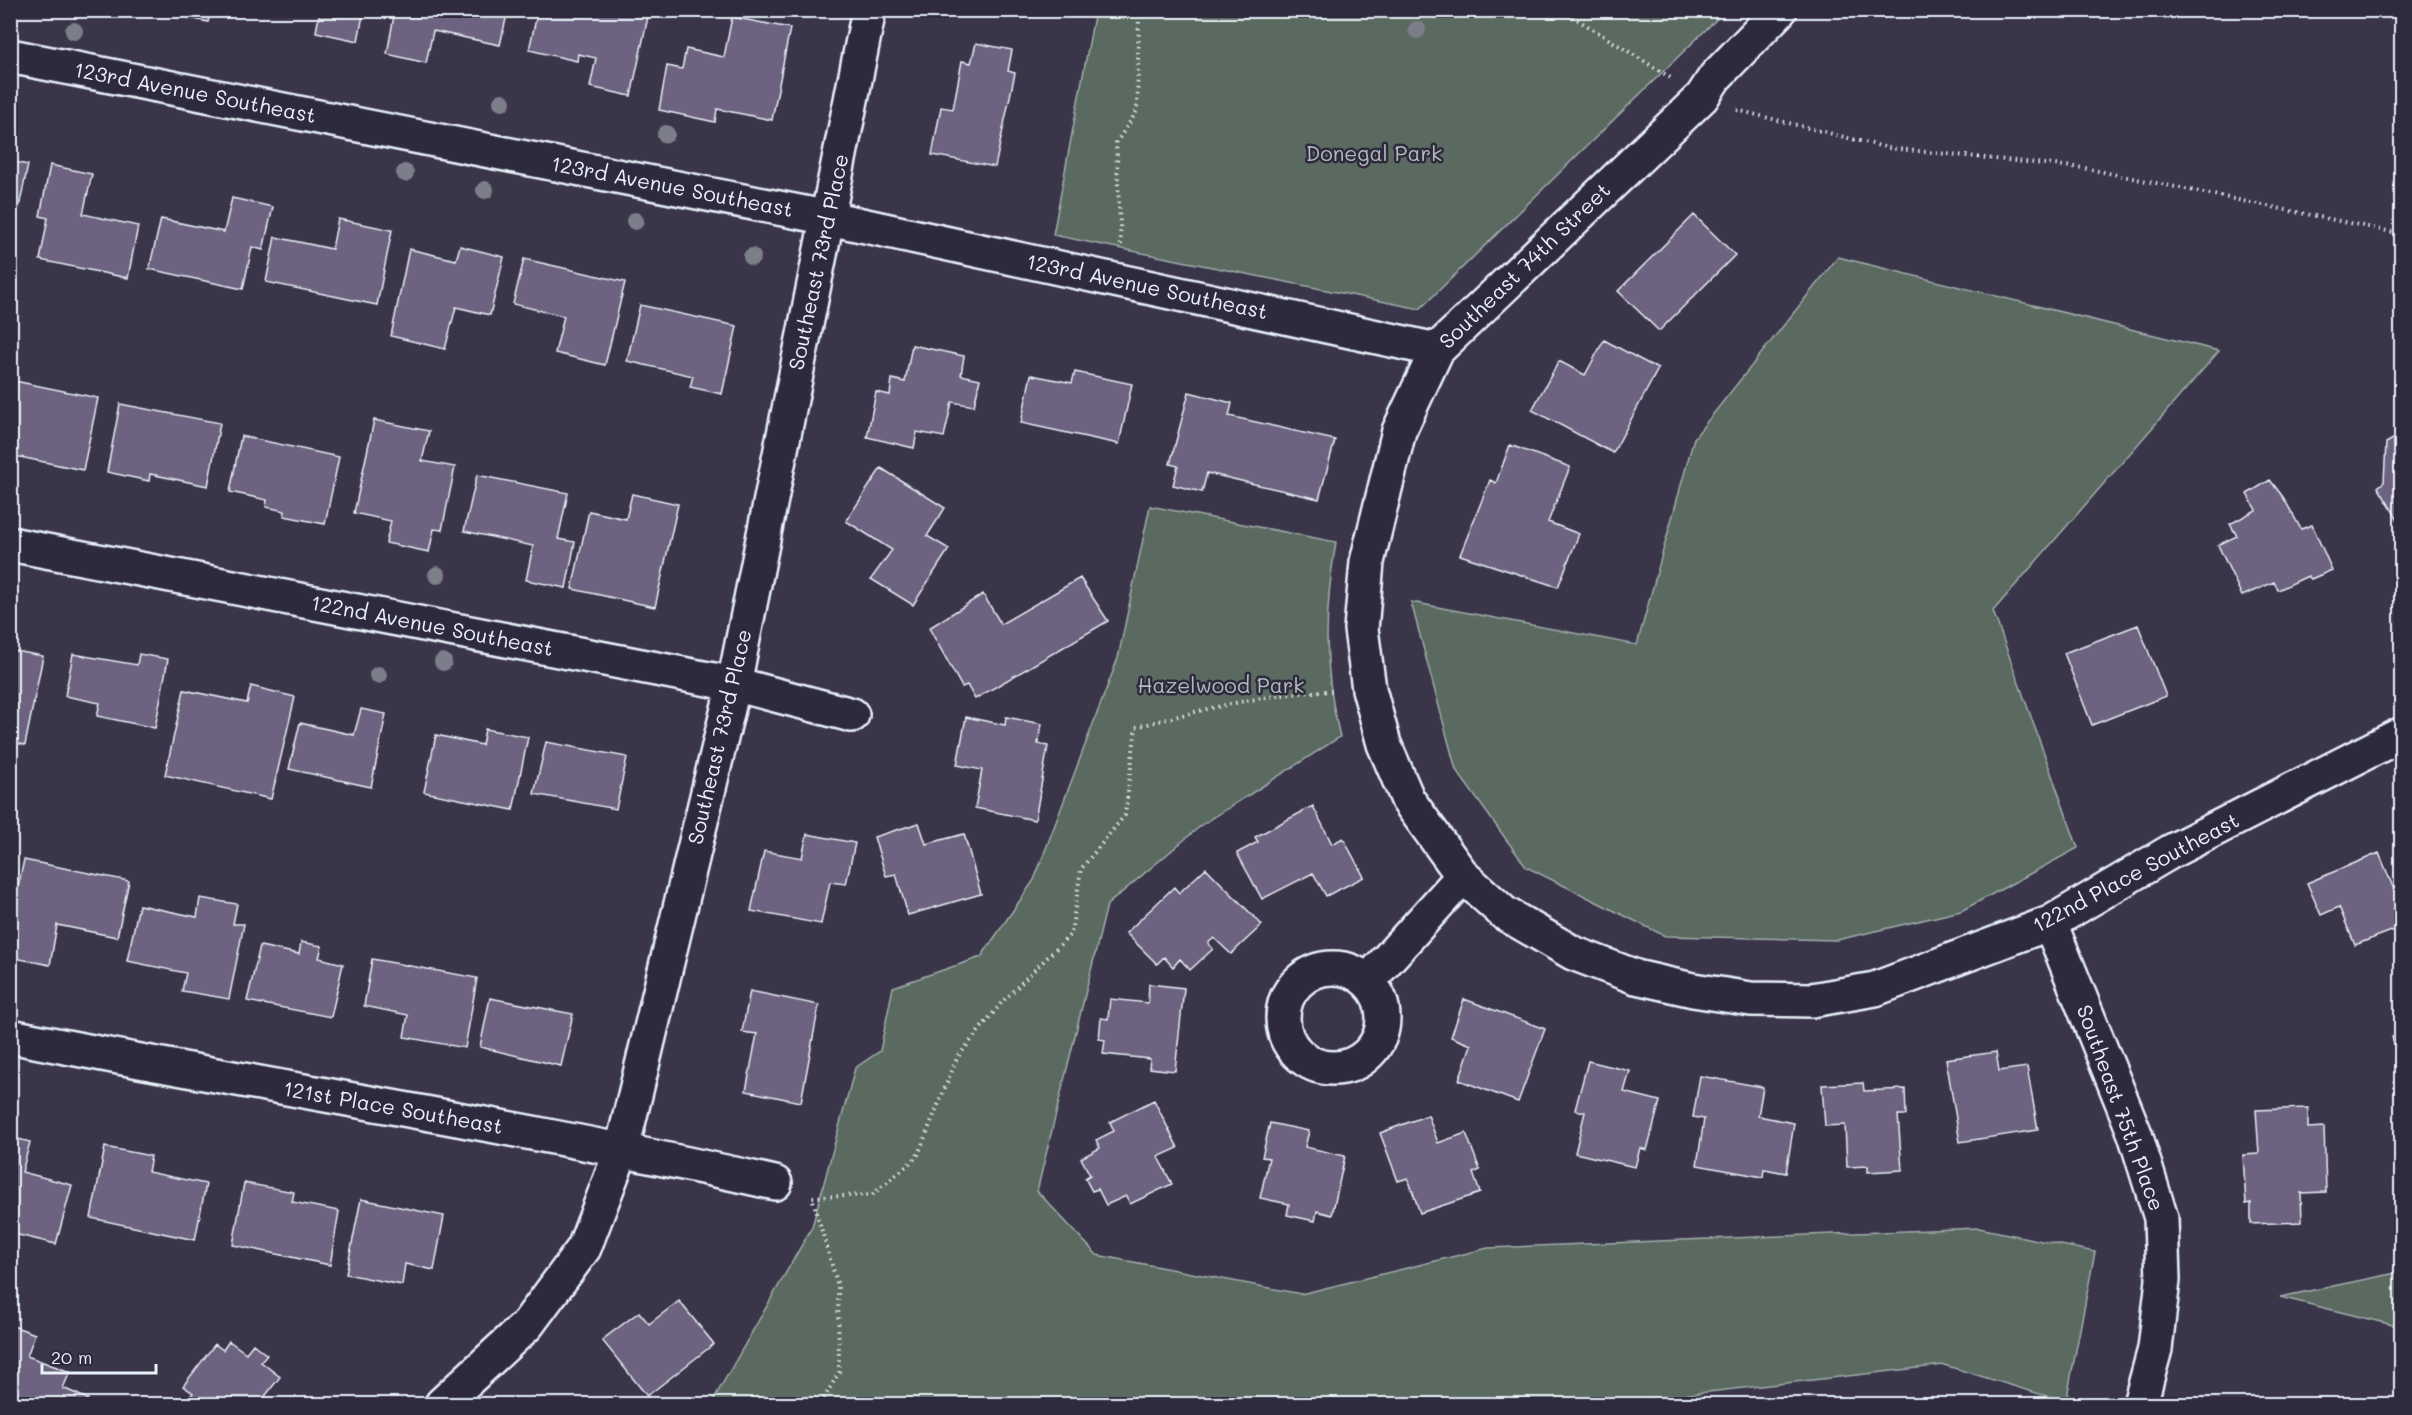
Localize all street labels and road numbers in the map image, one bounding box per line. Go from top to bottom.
street label: 123rd Avenue Southeast [72,55,318,128]
street label: 123rd Avenue Southeast [549,149,795,222]
street label: Southeast 73rd Place [781,151,854,372]
street label: Southeast 74th Street [1433,176,1615,354]
street label: 123rd Avenue Southeast [1024,247,1270,324]
street label: 122nd Avenue Southeast [309,588,556,661]
street label: Southeast 73rd Place [681,626,756,847]
street label: 122nd Place Southeast [2027,806,2243,938]
street label: Southeast 75th Place [2072,1001,2171,1214]
street label: 121st Place Southeast [281,1074,505,1139]

